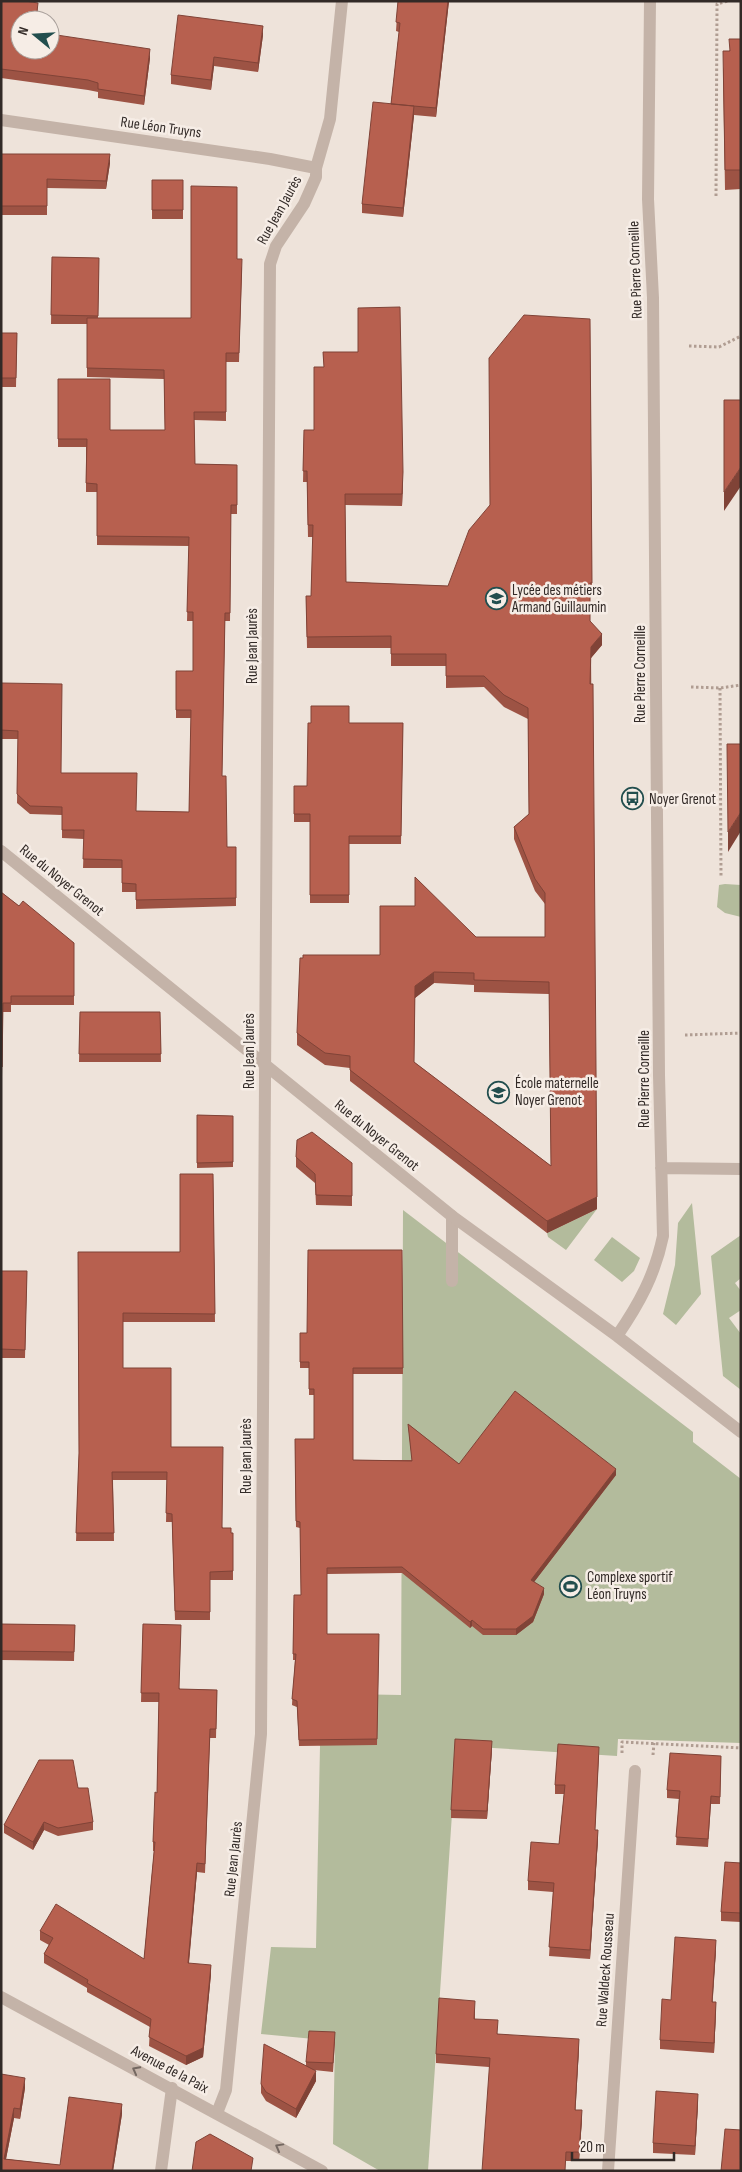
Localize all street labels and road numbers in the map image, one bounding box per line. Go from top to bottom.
street label: Rue Léon Truyns [119,112,202,143]
street label: Rue Jean Jaurès [253,172,306,248]
street label: Rue Pierre Corneille [624,221,647,319]
street label: Rue Jean Jaurès [243,608,262,684]
street label: Rue Pierre Corneille [631,625,650,723]
street label: Rue du Noyer Grenot [15,840,108,921]
street label: Rue Jean Jaurès [240,1013,259,1089]
street label: Rue Pierre Corneille [635,1030,654,1128]
street label: Rue du Noyer Grenot [330,1095,423,1176]
street label: Rue Jean Jaurès [237,1418,256,1494]
street label: Rue Jean Jaurès [220,1820,247,1898]
street label: Rue Waldeck Rousseau [592,1913,619,2027]
street label: Avenue de la Paix [127,2041,212,2098]

